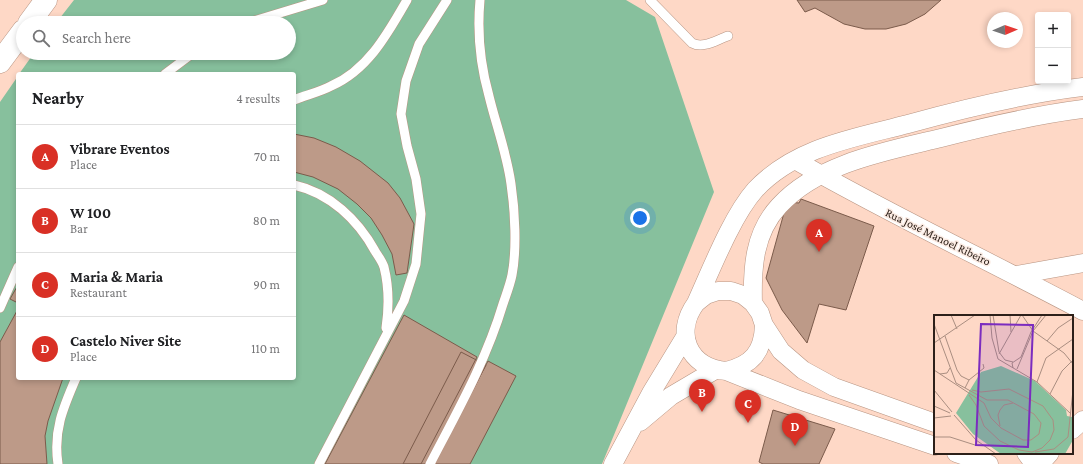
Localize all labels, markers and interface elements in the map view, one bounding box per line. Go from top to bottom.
north arrow [987,12,1023,48]
map controls [1035,12,1071,84]
button: + [1035,12,1071,48]
search box [16,16,296,60]
icon: search [30,27,52,49]
text: Search here [62,30,131,46]
button: − [1035,48,1071,84]
text: Nearby [32,89,84,108]
text: 4 results [236,91,280,106]
text: Vibrare Eventos [70,141,170,157]
text: A [41,149,49,164]
text: 70 m [254,149,280,164]
text: Place [70,157,97,172]
text: W 100 [70,205,111,221]
street label: Rua José Manoel Ribeiro [883,205,993,269]
your location [630,208,650,228]
text: B [41,213,49,228]
text: 80 m [253,213,280,228]
pin: A [806,219,832,252]
text: Bar [70,221,88,236]
text: Maria & Maria [70,269,163,285]
text: C [41,277,49,292]
text: 90 m [253,277,280,292]
text: Restaurant [70,285,127,300]
inset map [934,315,1073,454]
text: Castelo Niver Site [70,333,181,349]
text: D [41,341,49,356]
text: 110 m [251,341,280,356]
text: Place [70,349,97,364]
pin: B [689,379,715,412]
pin: C [735,390,761,423]
pin: D [782,413,808,446]

